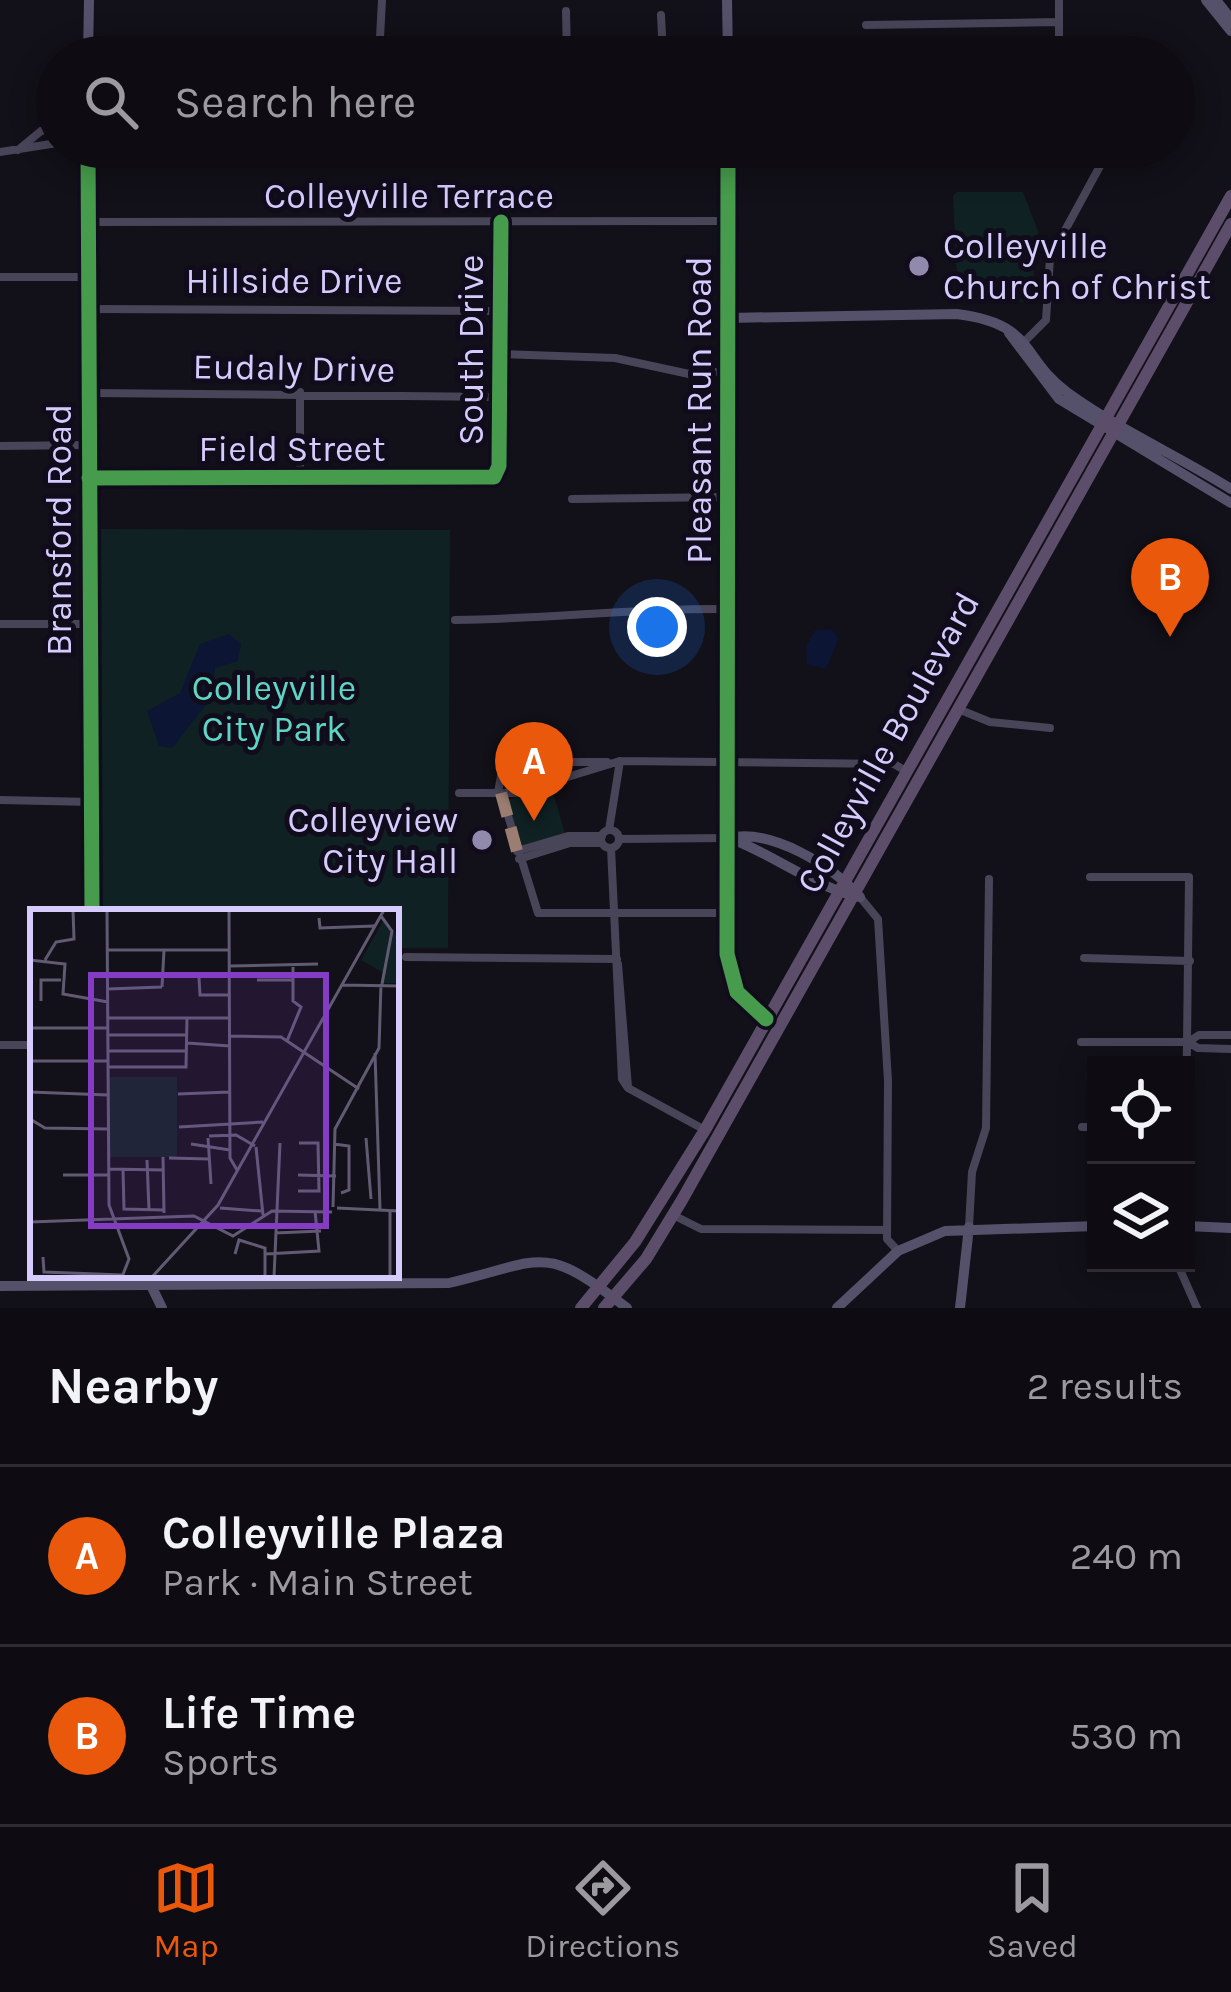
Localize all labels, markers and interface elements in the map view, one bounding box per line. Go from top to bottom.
search box [36,36,1195,168]
icon: search [78,69,144,135]
text: Search here [174,76,416,128]
street label: Colleyville Terrace [264,175,554,217]
place label: Colleyville Church of Christ [943,225,1211,308]
marker: Colleyville Church of Christ [906,253,932,279]
street label: South Drive [450,254,492,446]
street label: Pleasant Run Road [678,256,720,564]
street label: Hillside Drive [185,260,403,302]
street label: Eudaly Drive [192,345,396,391]
street label: Bransford Road [38,404,80,656]
street label: Field Street [199,428,385,470]
pin: B [1131,538,1209,637]
street label: Colleyville Boulevard [788,585,988,900]
your location [627,597,687,657]
park label: Colleyville City Park [192,667,356,750]
pin: A [495,722,573,821]
place label: Colleyview City Hall [287,799,458,882]
marker: Colleyview City Hall [469,827,495,853]
inset map [30,909,399,1278]
map controls [1087,1056,1195,1272]
button: locate [1087,1056,1195,1164]
button: layers [1087,1164,1195,1272]
text: Nearby [48,1356,218,1416]
text: 2 results [1027,1363,1183,1409]
text: Colleyville Plaza [162,1507,505,1559]
text: A [75,1533,99,1579]
text: 240 m [1070,1533,1183,1579]
text: Park · Main Street [162,1559,473,1605]
text: Life Time [162,1687,356,1739]
text: B [74,1713,100,1759]
text: 530 m [1069,1713,1183,1759]
text: Sports [162,1739,279,1785]
tab: Map [153,1855,219,1965]
tab: Directions [525,1855,680,1965]
tab: Saved [987,1855,1078,1965]

